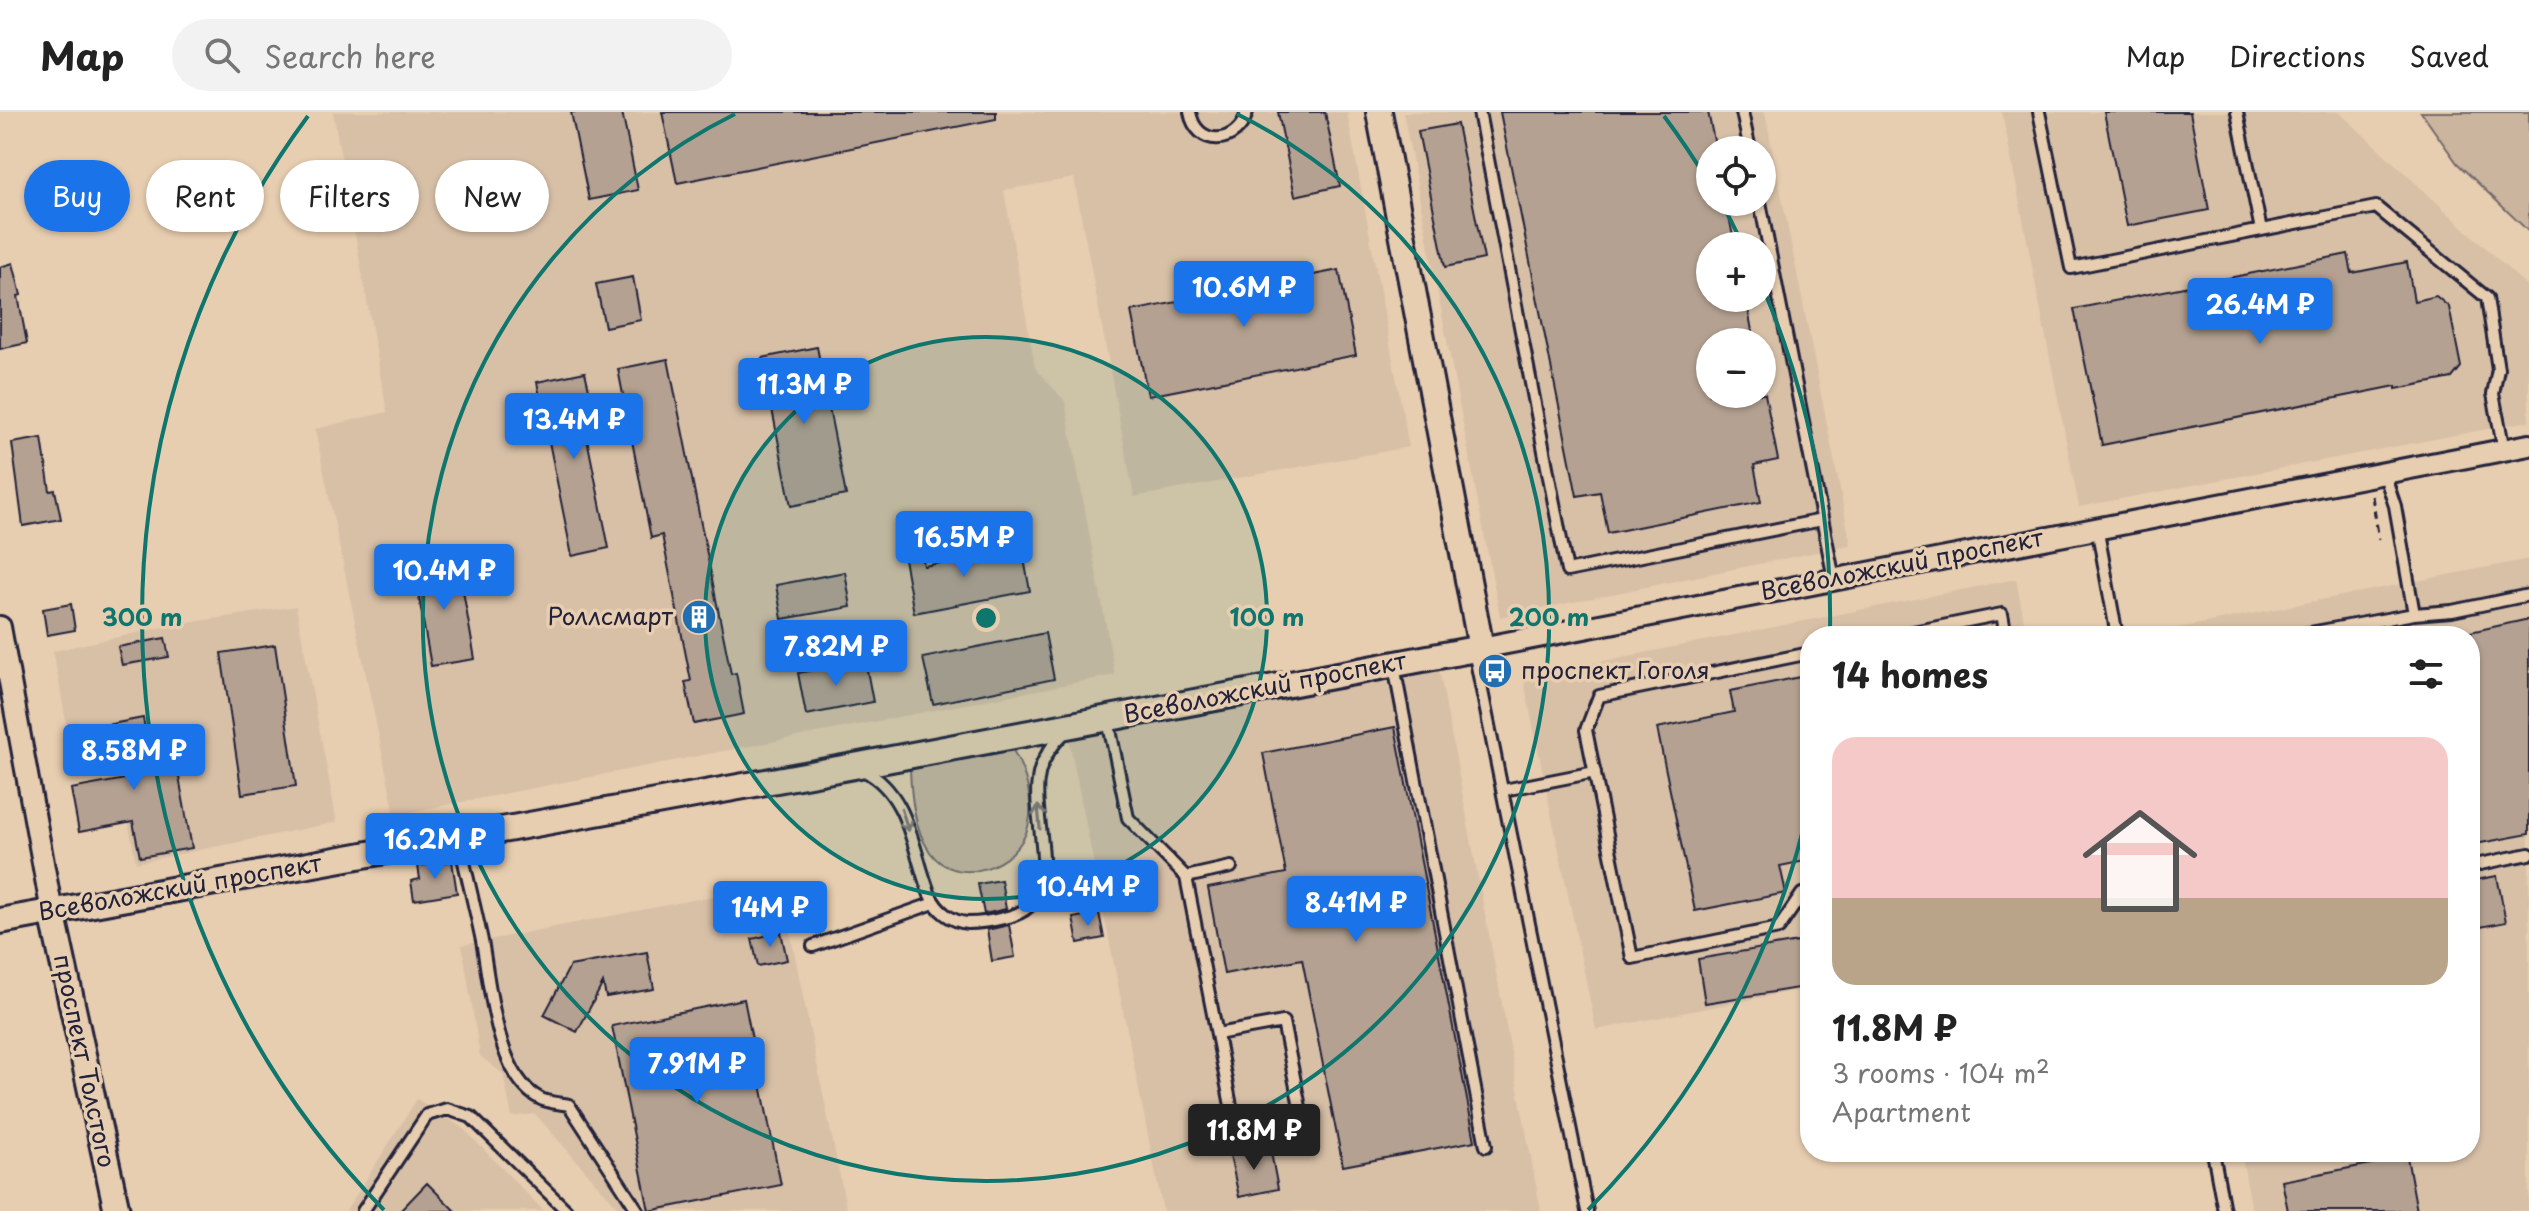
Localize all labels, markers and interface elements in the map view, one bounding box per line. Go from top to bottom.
search box [172,19,732,91]
text: Map [40,27,124,84]
icon: search [200,33,244,77]
text: Search here [264,33,436,78]
text: Map [2126,34,2185,77]
text: Directions [2229,34,2366,77]
text: Saved [2410,34,2489,77]
map controls [1696,136,1776,408]
button: locate [1696,136,1776,216]
chip: Buy [24,160,130,232]
chip: Rent [146,160,264,232]
chip: Filters [280,160,419,232]
chip: New [435,160,549,232]
button: + [1696,232,1776,312]
pin: 10.6M ₽ [1170,261,1318,329]
text: 10.6M ₽ [1192,267,1296,306]
pin: 26.4M ₽ [2186,278,2334,346]
text: 26.4M ₽ [2205,284,2315,323]
button: − [1696,328,1776,408]
pin: 11.3M ₽ [730,358,878,426]
text: 11.3M ₽ [756,364,852,403]
pin: 13.4M ₽ [500,393,648,461]
text: 13.4M ₽ [523,399,625,438]
pin: 16.5M ₽ [890,511,1038,579]
text: 16.5M ₽ [914,517,1014,556]
street label: Всеволожский проспект [1757,518,2046,608]
pin: 10.4M ₽ [370,544,518,612]
text: 10.4M ₽ [392,550,496,589]
place label: Роллсмарт [548,597,674,633]
text: 300 m [101,598,183,634]
building icon: Роллсмарт [680,598,718,636]
text: 100 m [1230,598,1304,634]
text: 200 m [1509,598,1589,634]
centre of rings [972,604,1000,632]
pin: 7.82M ₽ [762,620,910,688]
text: 7.82M ₽ [783,626,889,665]
street label: Всеволожский проспект [1120,641,1409,731]
text: 14 homes [1832,648,1988,700]
place label: проспект Гоголя [1521,651,1710,687]
bus stop icon: проспект Гоголя [1476,652,1514,690]
icon: filters [2404,652,2448,696]
pin: 8.58M ₽ [60,724,208,792]
text: 8.58M ₽ [81,730,187,769]
icon: home [2068,789,2212,933]
one-way arrow [1032,804,1047,831]
one-way arrow [899,807,914,832]
pin: 16.2M ₽ [361,813,509,881]
text: 16.2M ₽ [384,819,486,858]
street label: Всеволожский проспект [35,843,325,929]
pin: 10.4M ₽ [1014,860,1162,928]
text: 10.4M ₽ [1036,866,1140,905]
pin: 8.41M ₽ [1282,876,1430,944]
pin: 14M ₽ [714,881,826,949]
text: 8.41M ₽ [1305,882,1407,921]
text: 14M ₽ [731,887,809,926]
street label: проспект Толстого [46,951,126,1171]
text: 11.8M ₽ [1832,1001,1957,1053]
pin: 7.91M ₽ [623,1037,771,1105]
text: 7.91M ₽ [648,1043,746,1082]
text: 3 rooms · 104 m² [1832,1053,2050,1092]
text: Apartment [1832,1092,1971,1131]
pin: 11.8M ₽ [1180,1104,1328,1172]
text: 11.8M ₽ [1206,1110,1302,1149]

